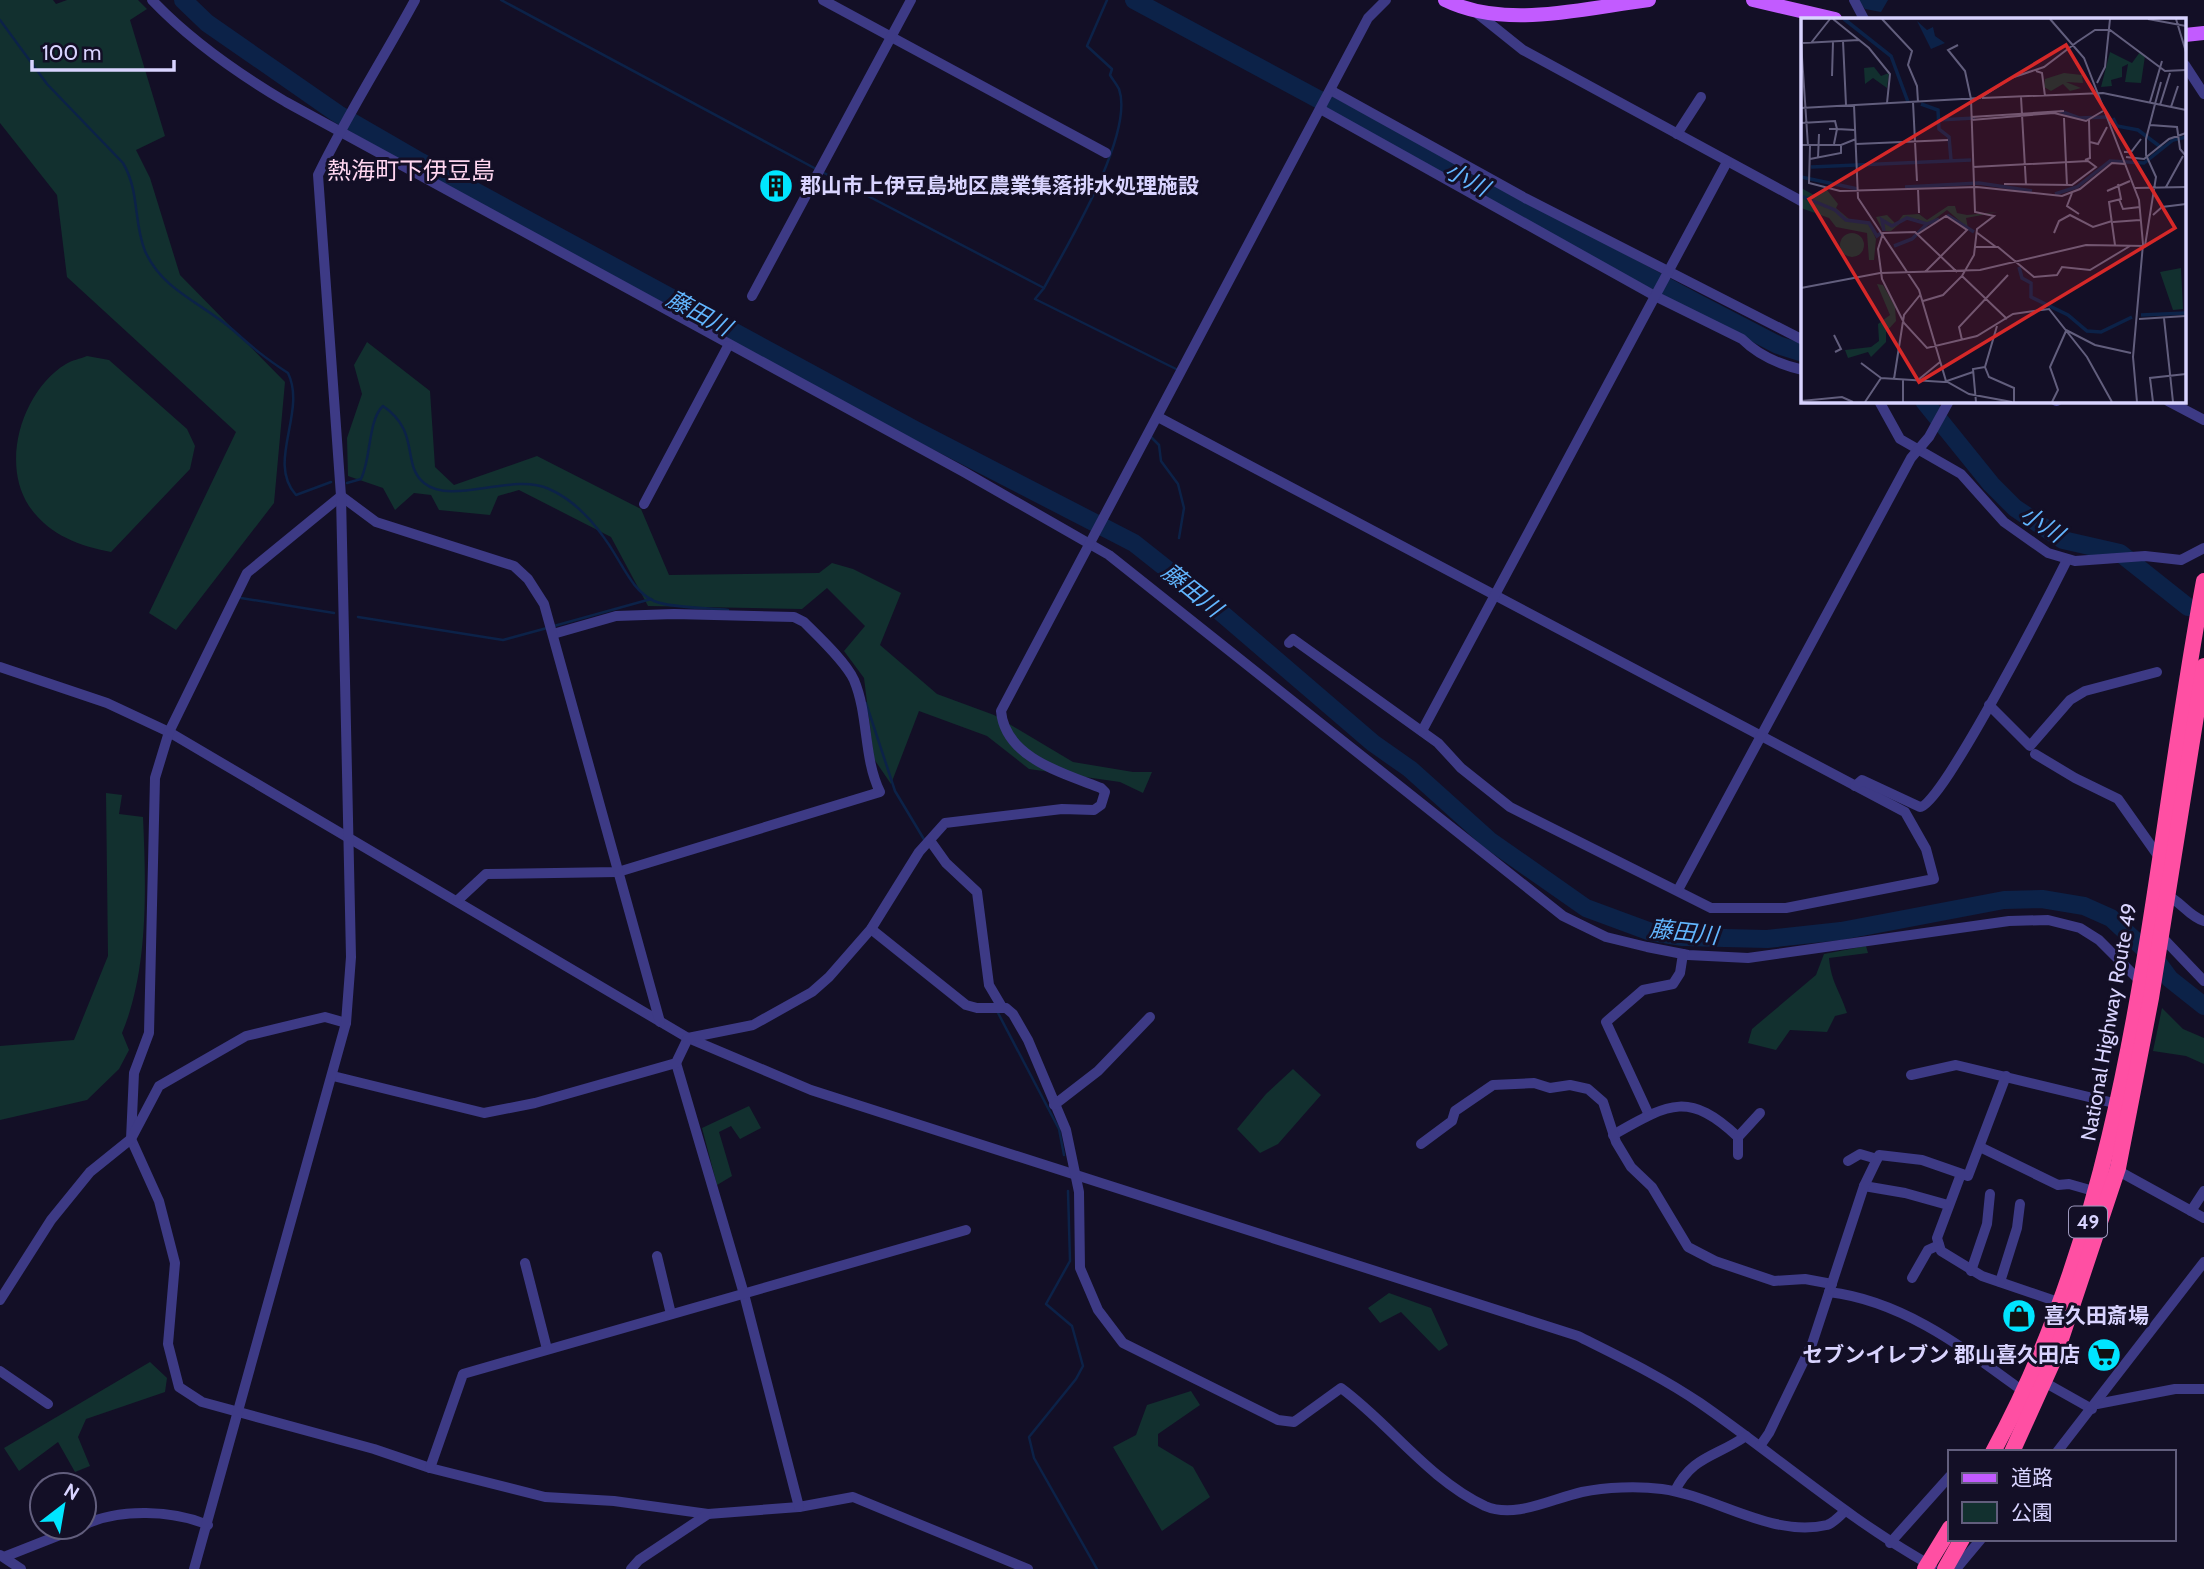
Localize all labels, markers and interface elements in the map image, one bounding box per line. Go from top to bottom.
inset map [1801,18,2186,402]
scale bar [32,28,173,72]
text: 100 m [42,40,101,65]
district label: 熱海町下伊豆島 [327,156,495,185]
water label: 小川 [1440,156,1497,204]
building icon: 郡山市上伊豆島地区農業集落排水処理施設 [757,167,795,205]
place label: 郡山市上伊豆島地区農業集落排水処理施設 [800,173,1199,198]
water label: 藤田川 [662,284,739,343]
water label: 小川 [2015,500,2071,550]
water label: 藤田川 [1156,557,1230,624]
street label: National Highway Route 49 [2075,901,2142,1143]
water label: 藤田川 [1648,914,1723,950]
road number: 49 [2069,1206,2107,1238]
shop icon: 喜久田斎場 [2000,1297,2038,1335]
place label: 喜久田斎場 [2044,1303,2149,1328]
supermarket icon: セブンイレブン 郡山喜久田店 [2085,1336,2123,1374]
place label: セブンイレブン 郡山喜久田店 [1802,1342,2080,1367]
legend [1948,1450,2176,1541]
text: 道路 [2011,1465,2053,1490]
north arrow [28,1471,98,1541]
text: N [60,1479,83,1505]
text: 公園 [2011,1500,2053,1525]

